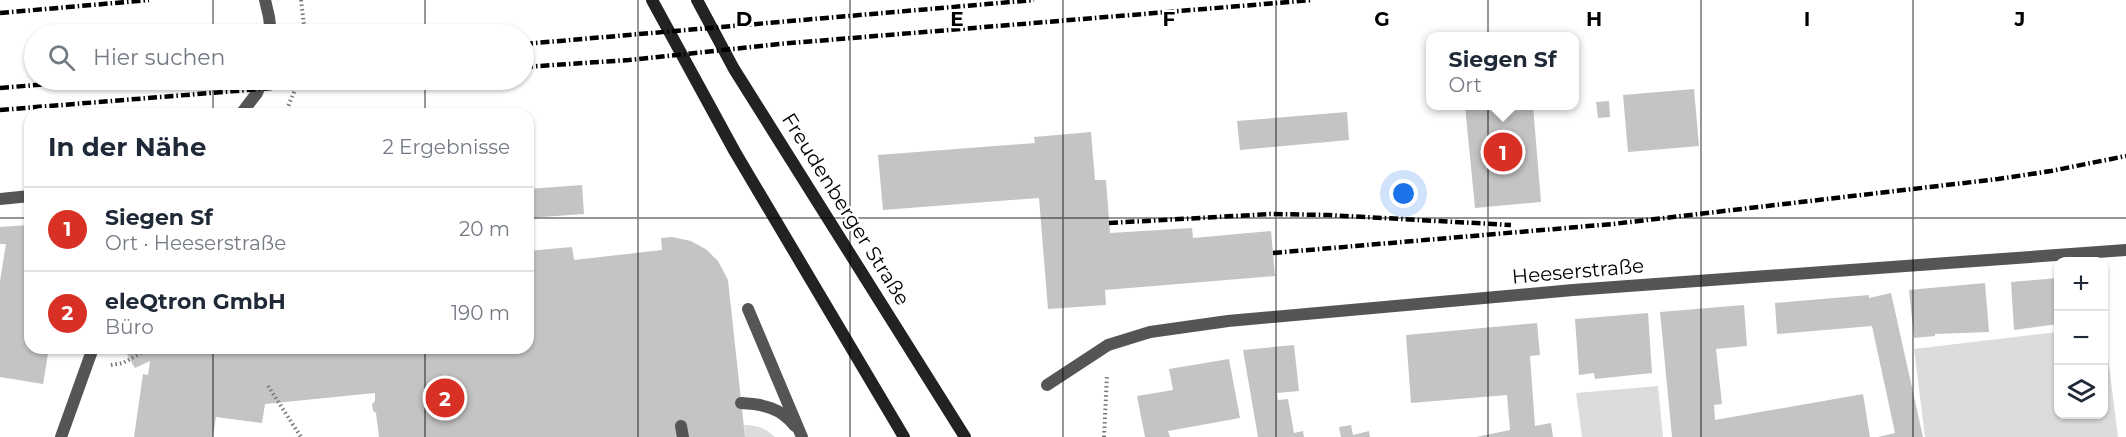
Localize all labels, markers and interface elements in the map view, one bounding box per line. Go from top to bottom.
text: D [736,7,752,31]
text: E [950,7,964,31]
text: F [1163,7,1176,31]
text: G [1374,7,1390,31]
text: H [1586,7,1602,31]
text: I [1804,7,1810,31]
text: J [2014,7,2025,31]
search box [24,24,534,90]
popup [1426,32,1579,110]
icon: search [45,41,78,74]
text: Hier suchen [93,44,225,71]
text: Siegen Sf [1449,46,1556,73]
text: Ort [1449,73,1482,97]
street label: Freudenberger Straße [777,108,915,310]
pin: 1 [1484,130,1522,174]
text: In der Nähe [48,131,206,163]
text: 2 Ergebnisse [382,135,510,159]
your location [1389,179,1418,208]
text: Siegen Sf [105,204,213,231]
text: 1 [64,217,71,241]
text: 20 m [459,217,510,241]
text: Ort · Heeserstraße [105,231,286,255]
street label: Heeserstraße [1511,253,1645,289]
map controls [2054,257,2108,419]
button: + [2054,257,2108,311]
text: eleQtron GmbH [105,288,286,315]
text: 2 [62,301,73,325]
text: 190 m [451,301,510,325]
button: − [2054,311,2108,365]
text: Büro [105,315,154,339]
button: layers [2054,365,2108,419]
pin: 2 [426,376,464,420]

